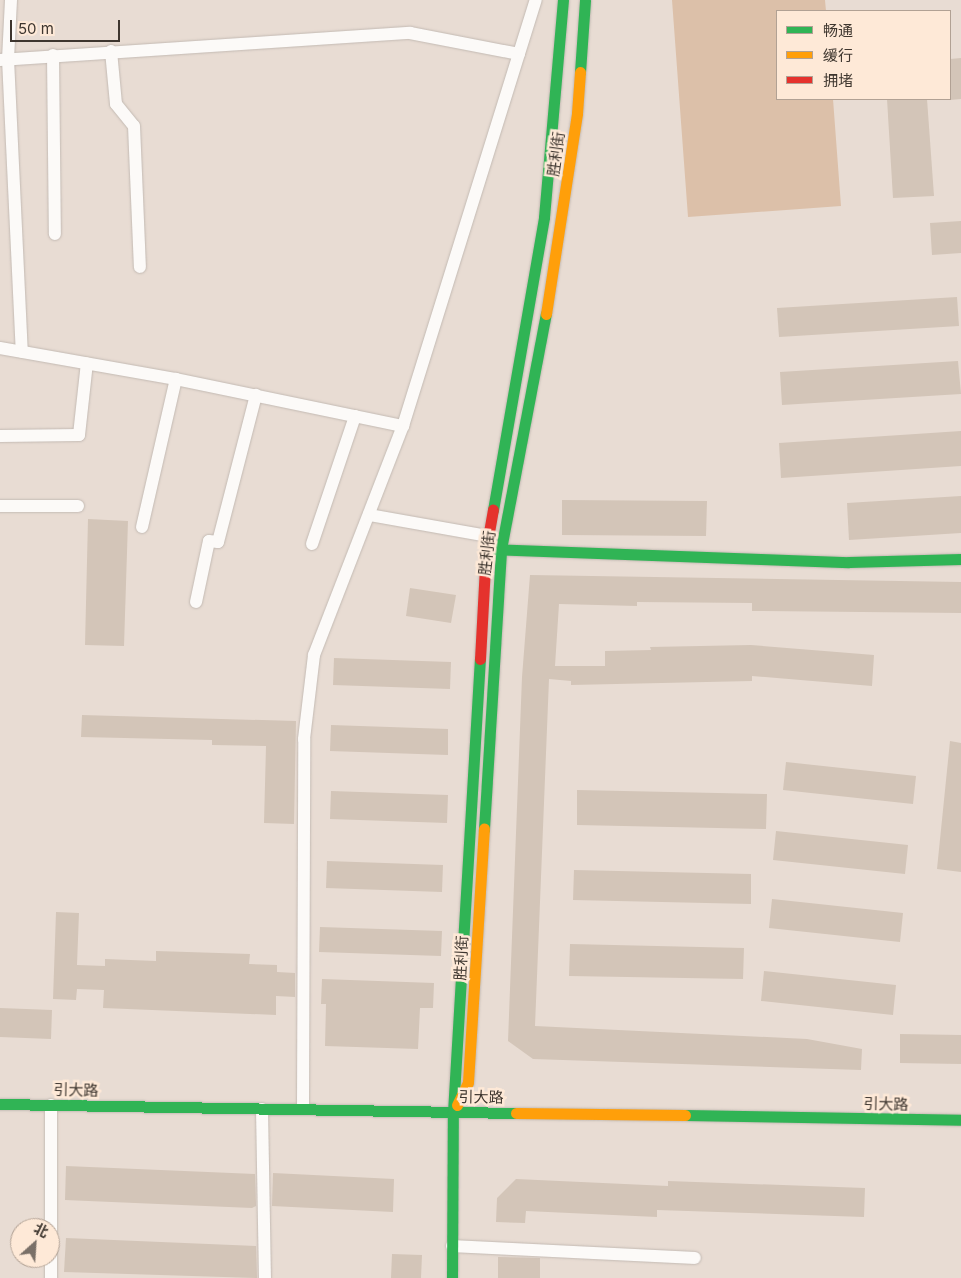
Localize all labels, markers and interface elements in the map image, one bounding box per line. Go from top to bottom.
scale bar [12,10,122,42]
legend [776,10,951,100]
text: 50 m [18,19,54,38]
text: 畅通 [823,21,853,40]
text: 缓行 [823,46,853,65]
text: 拥堵 [823,71,853,90]
street label: 胜利街 [544,130,568,178]
street label: 胜利街 [475,530,499,576]
street label: 胜利街 [451,935,471,981]
street label: 引大路 [53,1081,99,1099]
street label: 引大路 [458,1088,504,1106]
street label: 引大路 [863,1095,909,1113]
north arrow [10,1218,60,1268]
text: 北 [31,1219,51,1241]

